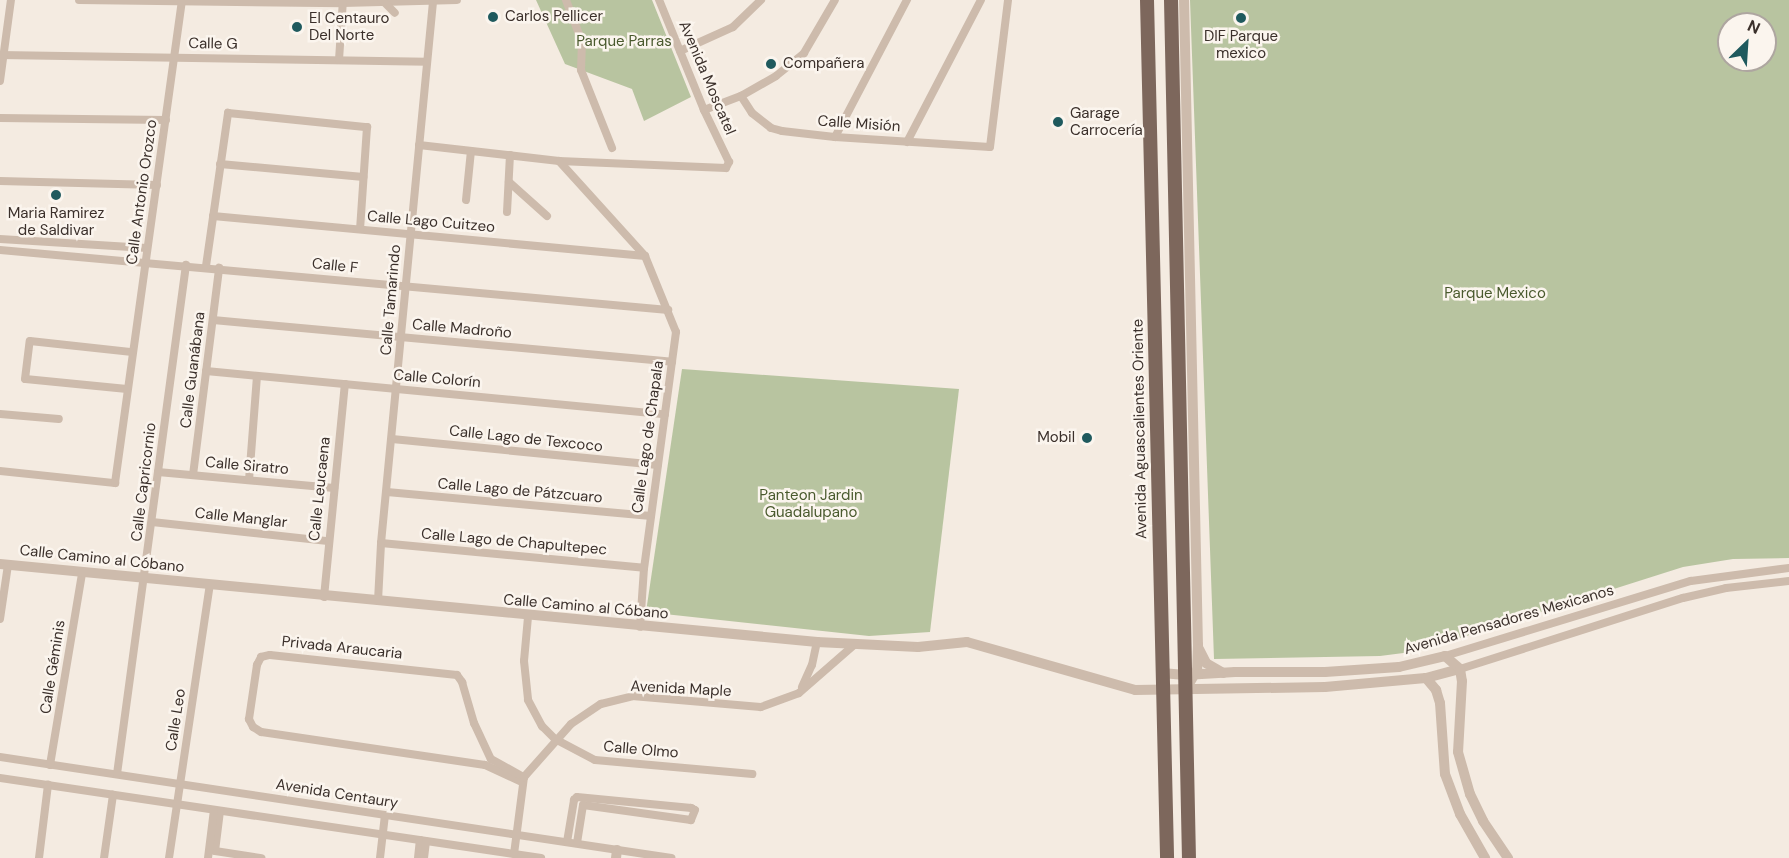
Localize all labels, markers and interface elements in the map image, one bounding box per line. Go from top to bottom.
place label: Carlos Pellicer [505,8,603,26]
place label: El Centauro Del Norte [309,9,389,44]
marker: Carlos Pellicer [486,10,500,24]
marker: DIF Parque mexico [1234,11,1248,25]
north arrow [1717,12,1777,72]
text: N [1744,15,1764,39]
street label: Avenida Moscatel [675,18,739,138]
marker: El Centauro Del Norte [290,20,304,34]
place label: DIF Parque mexico [1204,27,1278,62]
park label: Parque Parras [576,33,672,51]
street label: Calle G [188,35,238,53]
place label: Compañera [783,55,864,73]
marker: Compañera [764,57,778,71]
place label: Garage Carrocería [1070,104,1143,139]
street label: Calle Misión [817,112,901,136]
marker: Garage Carrocería [1051,115,1065,129]
street label: Calle Antonio Orozco [123,118,161,266]
marker: Maria Ramirez de Saldivar [49,188,63,202]
place label: Maria Ramirez de Saldivar [8,204,104,239]
street label: Calle Lago Cuitzeo [366,207,496,237]
street label: Calle Tamarindo [377,244,405,356]
street label: Calle F [311,255,359,277]
park label: Parque Mexico [1444,285,1546,303]
street label: Calle Guanábana [177,311,209,429]
street label: Calle Madroño [411,316,513,342]
street label: Avenida Aguascalientes Oriente [1129,319,1151,539]
street label: Calle Lago de Chapala [628,360,668,514]
street label: Calle Colorín [393,366,481,392]
street label: Calle Capricornio [128,421,160,543]
street label: Calle Lago de Texcoco [448,422,604,456]
place label: Mobil [1037,429,1075,447]
marker: Mobil [1080,431,1094,445]
street label: Calle Leucaena [306,436,334,542]
street label: Calle Siratro [204,453,290,479]
street label: Calle Lago de Pátzcuaro [437,475,603,507]
park label: Panteon Jardin Guadalupano [759,486,863,521]
street label: Calle Manglar [194,504,288,532]
street label: Calle Lago de Chapultepec [420,525,608,559]
street label: Calle Camino al Cóbano [19,541,185,577]
street label: Avenida Pensadores Mexicanos [1402,581,1616,659]
street label: Calle Camino al Cóbano [503,591,669,623]
street label: Calle Géminis [37,619,69,715]
street label: Privada Araucaria [281,633,403,663]
street label: Avenida Maple [630,677,732,701]
street label: Calle Leo [162,687,190,753]
street label: Calle Olmo [603,738,679,762]
street label: Avenida Centaury [275,775,399,813]

